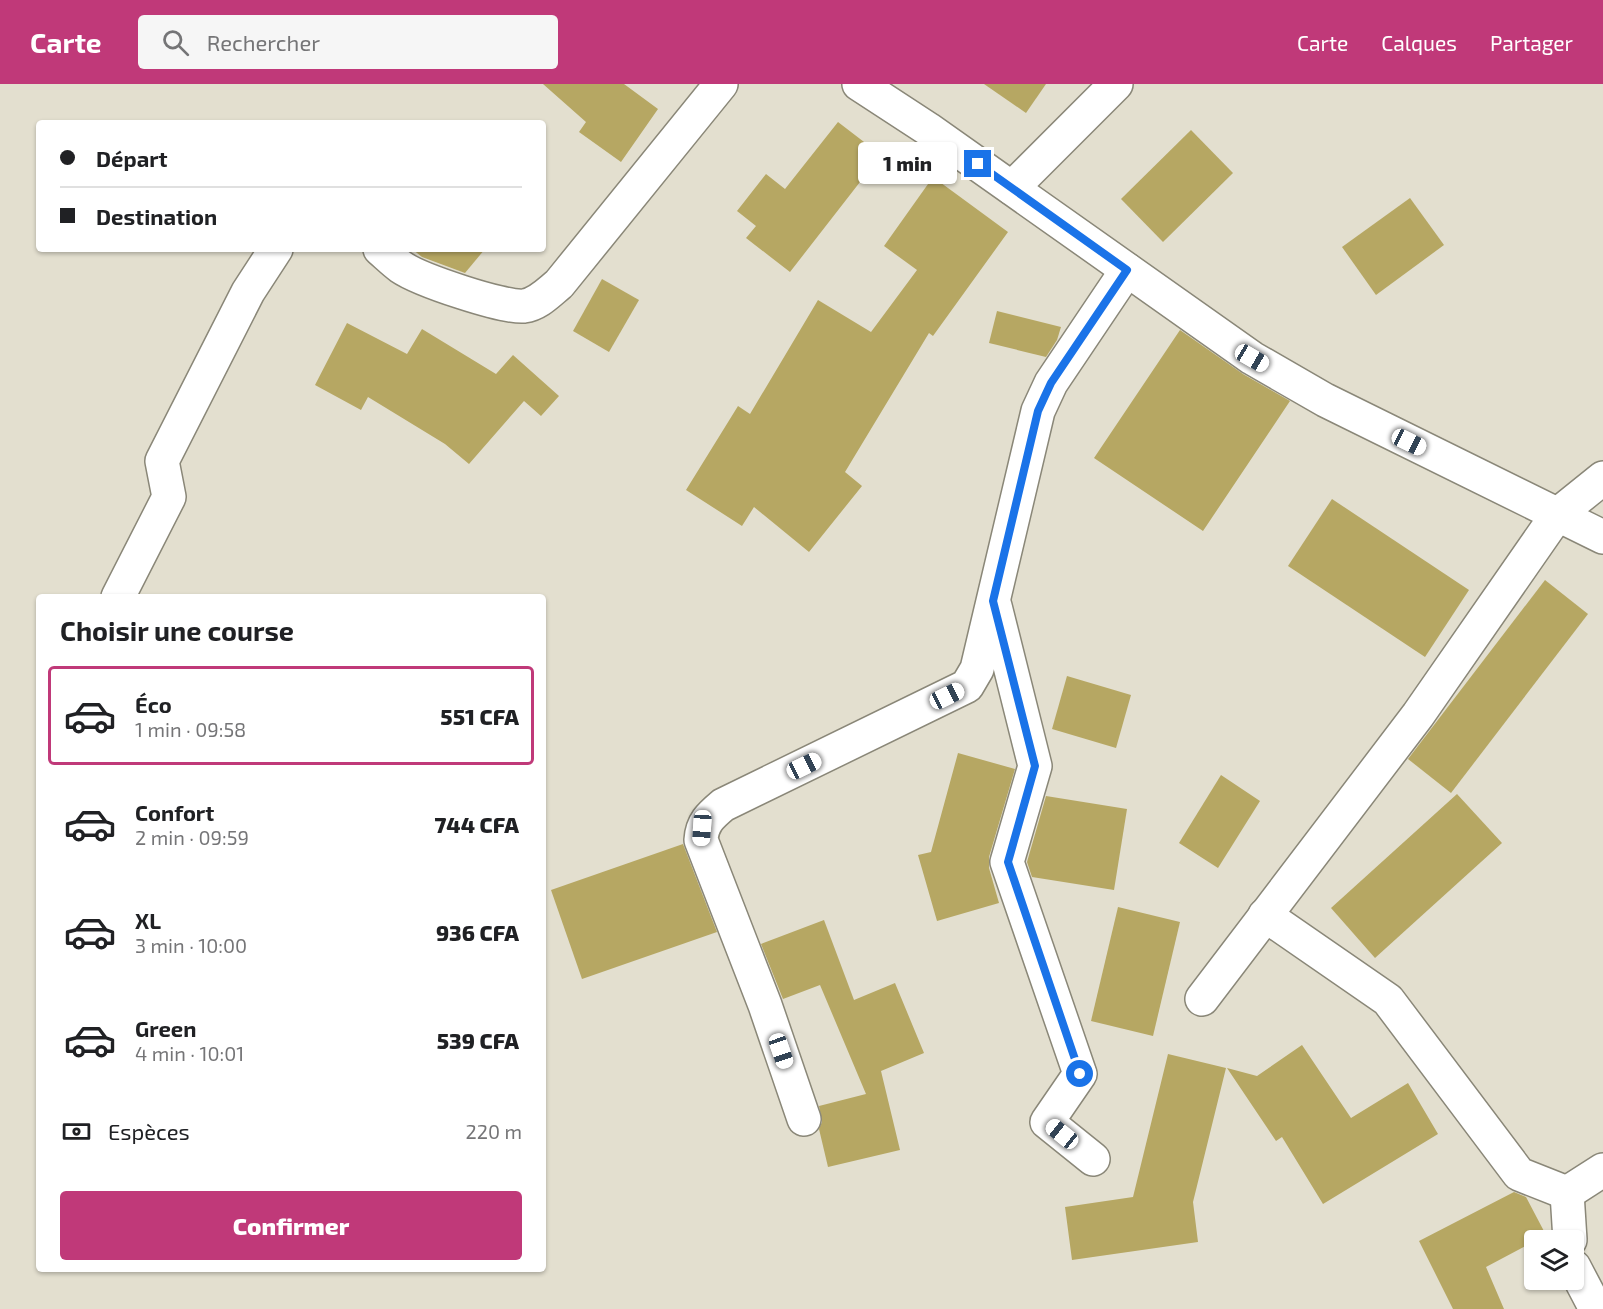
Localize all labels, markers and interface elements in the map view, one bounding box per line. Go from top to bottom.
search box [138,15,558,69]
text: Carte [30,25,102,59]
icon: search [159,26,192,59]
text: Rechercher [207,29,320,55]
text: Carte [1297,30,1348,55]
text: Calques [1381,30,1457,55]
text: Partager [1490,30,1573,55]
callout: 1 min [858,143,957,185]
text: Départ [96,145,168,171]
route end [964,150,991,177]
text: 1 min [883,151,932,175]
text: Destination [96,203,217,229]
car [1232,341,1272,375]
car [1389,426,1429,458]
text: Choisir une course [60,614,294,646]
car [927,680,967,712]
icon: car [63,689,117,743]
text: Éco [135,691,172,717]
text: 551 CFA [440,703,519,729]
text: 1 min · 09:58 [135,717,246,741]
car [784,750,824,782]
icon: car [63,797,117,851]
text: Confort [135,799,214,825]
car [692,809,712,847]
text: 744 CFA [435,811,519,837]
text: 2 min · 09:59 [135,825,249,849]
icon: car [63,905,117,959]
text: XL [135,907,161,933]
text: 936 CFA [436,919,519,945]
text: 3 min · 10:00 [135,933,247,957]
icon: car [63,1013,117,1067]
text: Green [135,1015,197,1041]
text: 539 CFA [437,1027,519,1053]
car [767,1031,795,1071]
text: 4 min · 10:01 [135,1041,244,1065]
route start [1066,1060,1093,1087]
icon: cash [60,1115,93,1148]
car [1042,1116,1082,1152]
text: Espèces [108,1118,190,1144]
text: 220 m [465,1119,522,1143]
button: Confirmer [60,1191,522,1260]
map controls [1524,1230,1584,1290]
button: layers [1524,1230,1584,1290]

